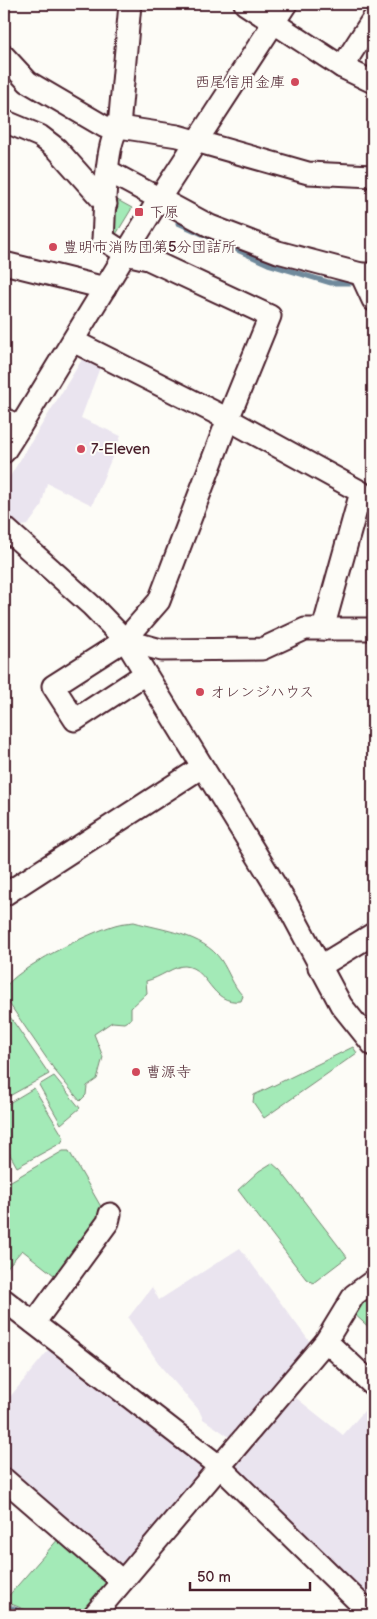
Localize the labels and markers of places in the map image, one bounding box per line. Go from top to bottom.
place label: 西尾信用金庫 [195,73,285,92]
marker: 西尾信用金庫 [289,76,301,88]
place label: 下原 [149,203,179,222]
marker: 下原 [133,206,145,218]
place label: 豊明市消防団第5分団詰所 [63,238,237,257]
marker: 豊明市消防団第5分団詰所 [47,241,59,253]
place label: 7-Eleven [91,440,150,459]
marker: 7-Eleven [75,443,87,455]
place label: オレンジハウス [210,683,314,702]
marker: オレンジハウス [194,686,206,698]
place label: 曹源寺 [146,1063,191,1082]
marker: 曹源寺 [130,1066,142,1078]

